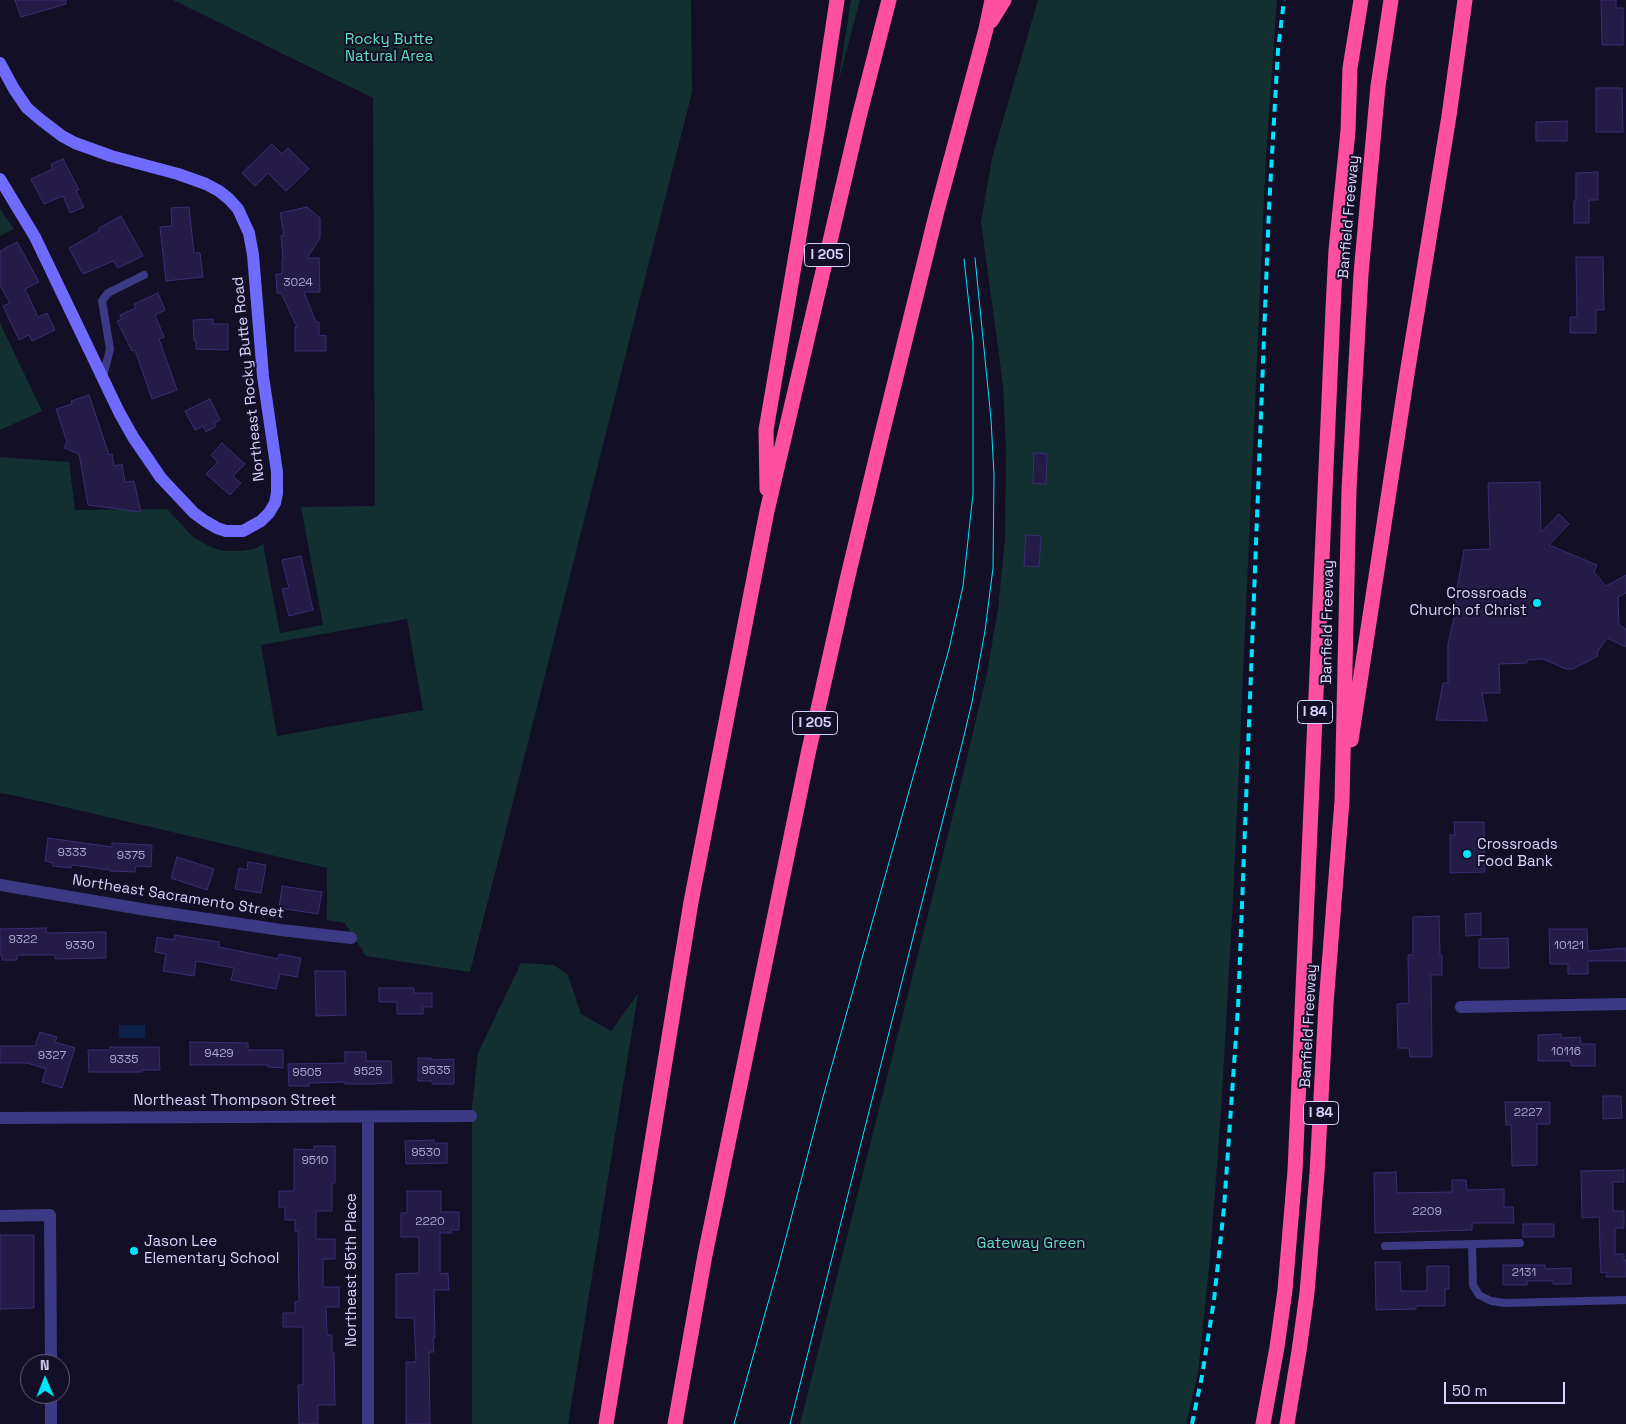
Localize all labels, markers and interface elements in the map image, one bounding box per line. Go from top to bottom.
park label: Rocky Butte Natural Area [345,31,433,66]
street label: Banfield Freeway [1335,154,1363,280]
road number: I 205 [804,244,850,266]
street label: Northeast Rocky Butte Road [229,276,269,482]
house number: 3024 [283,276,313,290]
street label: Banfield Freeway [1318,560,1338,684]
place label: Crossroads Church of Christ [1409,585,1527,620]
marker: Crossroads Church of Christ [1531,597,1543,609]
road number: I 84 [1298,700,1332,724]
road number: I 205 [792,711,838,734]
place label: Crossroads Food Bank [1477,836,1558,871]
house number: 9333 [57,846,87,860]
marker: Crossroads Food Bank [1461,848,1473,860]
house number: 9375 [117,849,145,863]
street label: Northeast Sacramento Street [71,871,285,923]
house number: 9322 [8,933,38,947]
house number: 9330 [65,939,95,953]
house number: 10121 [1554,939,1584,953]
street label: Banfield Freeway [1297,964,1321,1088]
house number: 10116 [1551,1045,1581,1059]
house number: 9429 [204,1047,234,1061]
house number: 9327 [38,1049,66,1063]
house number: 9335 [109,1053,139,1067]
house number: 9535 [422,1064,450,1078]
house number: 9525 [354,1065,382,1079]
house number: 9505 [292,1066,322,1080]
street label: Northeast Thompson Street [134,1092,336,1110]
road number: I 84 [1304,1102,1338,1124]
house number: 2227 [1514,1106,1542,1120]
house number: 9530 [411,1146,441,1160]
house number: 9510 [301,1154,329,1168]
street label: Northeast 95th Place [343,1193,361,1347]
house number: 2209 [1412,1205,1442,1219]
house number: 2220 [415,1215,445,1229]
place label: Jason Lee Elementary School [144,1233,280,1268]
park label: Gateway Green [976,1235,1086,1253]
marker: Jason Lee Elementary School [128,1245,140,1257]
house number: 2131 [1512,1266,1536,1280]
north arrow [20,1354,70,1404]
text: N [40,1356,50,1374]
scale bar [1446,1372,1567,1404]
text: 50 m [1452,1381,1487,1400]

